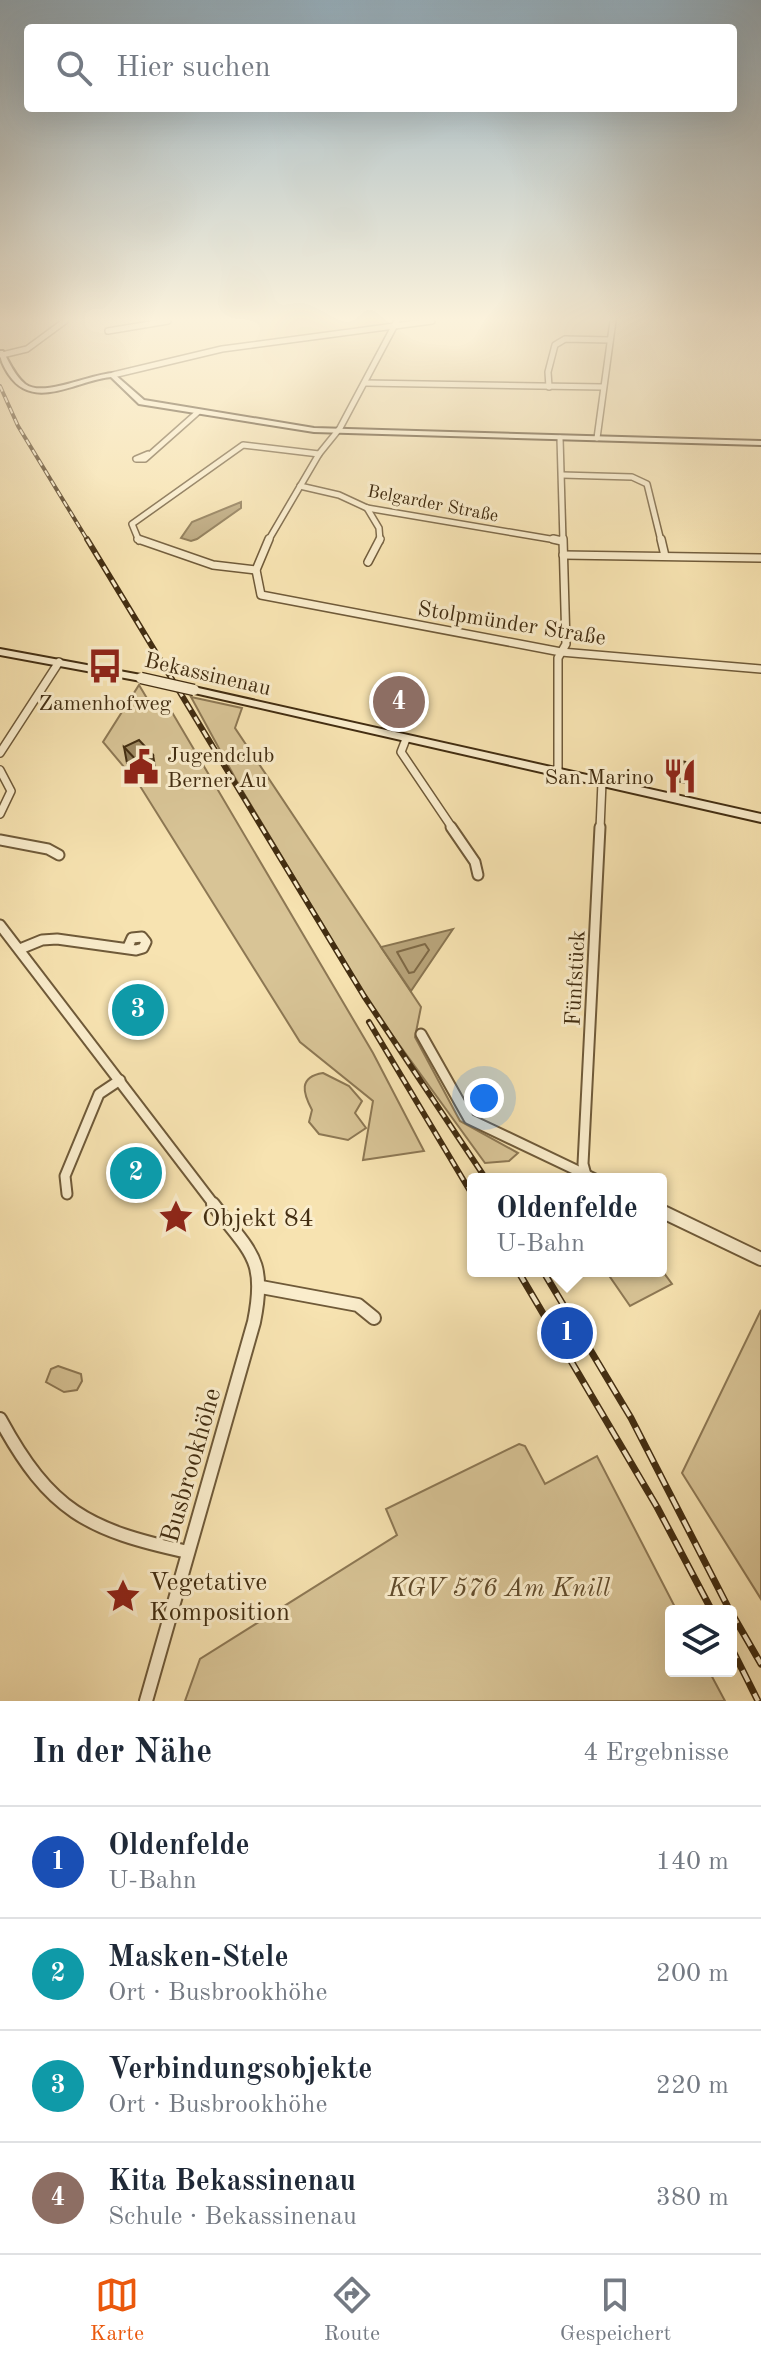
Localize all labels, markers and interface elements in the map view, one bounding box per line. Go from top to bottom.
search box [24,24,737,112]
icon: search [52,46,96,90]
text: Hier suchen [116,53,271,83]
street label: Belgarder Straße [366,482,500,526]
street label: Stolpmünder Straße [416,598,607,650]
bus stop icon: Zamenhofweg [86,647,124,685]
street label: Bekassinenau [142,650,273,700]
pin: 4 [373,672,425,732]
place label: Zamenhofweg [39,693,172,715]
place label: Jugendclub Berner Au [167,745,275,792]
public building icon: Jugendclub Berner Au [122,748,160,786]
restaurant icon: San Marino [661,757,699,795]
place label: San Marino [544,767,654,789]
street label: Fünfstück [563,930,589,1027]
pin: 3 [112,980,164,1040]
your location [464,1078,504,1118]
pin: 2 [110,1143,162,1203]
popup [467,1173,667,1277]
text: Oldenfelde [496,1194,638,1224]
place icon: Objekt 84 [157,1198,195,1236]
place label: Objekt 84 [202,1206,314,1232]
text: U-Bahn [496,1231,585,1257]
pin: 1 [541,1303,593,1363]
street label: Busbrookhöhe [157,1385,226,1546]
place label: Vegetative Komposition [149,1570,290,1626]
park label: KGV 576 Am Knill [387,1576,611,1602]
place icon: Vegetative Komposition [104,1577,142,1615]
map controls [665,1605,737,1677]
button: layers [665,1605,737,1677]
text: In der Nähe [32,1736,212,1770]
text: 4 Ergebnisse [583,1740,729,1766]
text: Oldenfelde [108,1831,250,1861]
text: 1 [50,1849,66,1875]
text: 140 m [656,1849,729,1875]
text: U-Bahn [108,1868,197,1894]
text: Masken-Stele [108,1943,289,1973]
text: 2 [50,1961,66,1987]
text: 200 m [656,1961,729,1987]
text: Ort · Busbrookhöhe [108,1980,327,2006]
text: Verbindungsobjekte [108,2055,372,2085]
text: 3 [50,2073,66,2099]
text: 220 m [656,2073,729,2099]
text: Ort · Busbrookhöhe [108,2092,327,2118]
text: Kita Bekassinenau [108,2167,356,2197]
text: 4 [50,2185,66,2211]
text: 380 m [656,2185,729,2211]
text: Schule · Bekassinenau [108,2204,357,2230]
tab: Karte [90,2273,144,2348]
tab: Route [324,2273,380,2348]
tab: Gespeichert [560,2273,671,2348]

